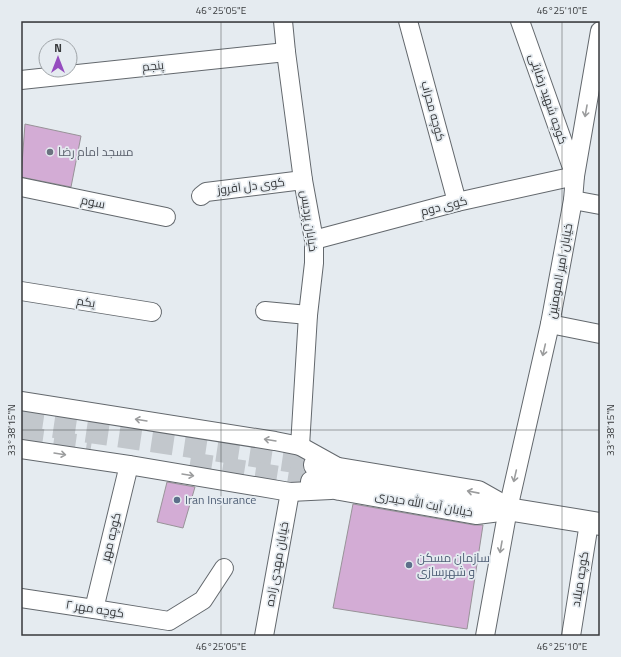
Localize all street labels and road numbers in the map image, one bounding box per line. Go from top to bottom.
street label: کوچه شهید رضایتی [524,51,573,147]
street label: پنجم [141,55,166,76]
street label: کوچه محراب [416,79,451,143]
street label: کوی دل افروز [215,172,286,199]
street label: خیابان پردیس [296,189,323,253]
street label: سوم [79,190,107,213]
street label: کوی دوم [418,191,469,221]
street label: خیابان امیر المومنین [542,222,577,320]
street label: یکم [75,291,98,312]
street label: خیابان آیت الله حیدری [374,486,474,521]
street label: کوچه مهر [95,510,126,564]
street label: خیابان مهدی زاده [260,520,293,608]
street label: کوچه میلاد [566,550,593,608]
street label: کوچه مهر ۲ [65,595,126,622]

